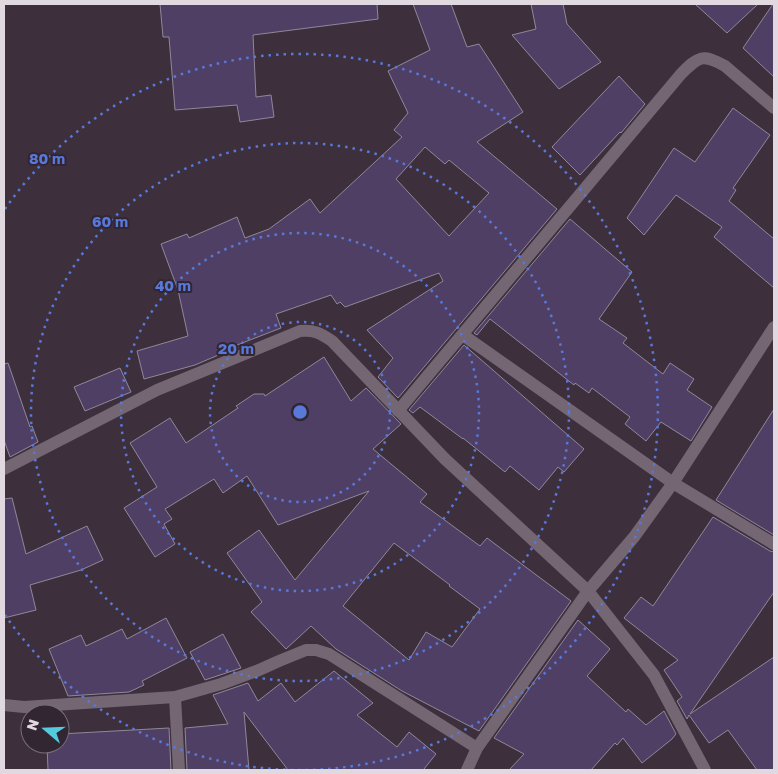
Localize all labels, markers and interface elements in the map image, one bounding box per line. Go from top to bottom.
text: 80 m [29,149,65,167]
text: 60 m [92,212,128,230]
text: 40 m [155,276,191,294]
text: 20 m [218,339,254,357]
centre of rings [291,403,309,421]
north arrow [20,704,70,754]
text: N [22,717,42,732]

